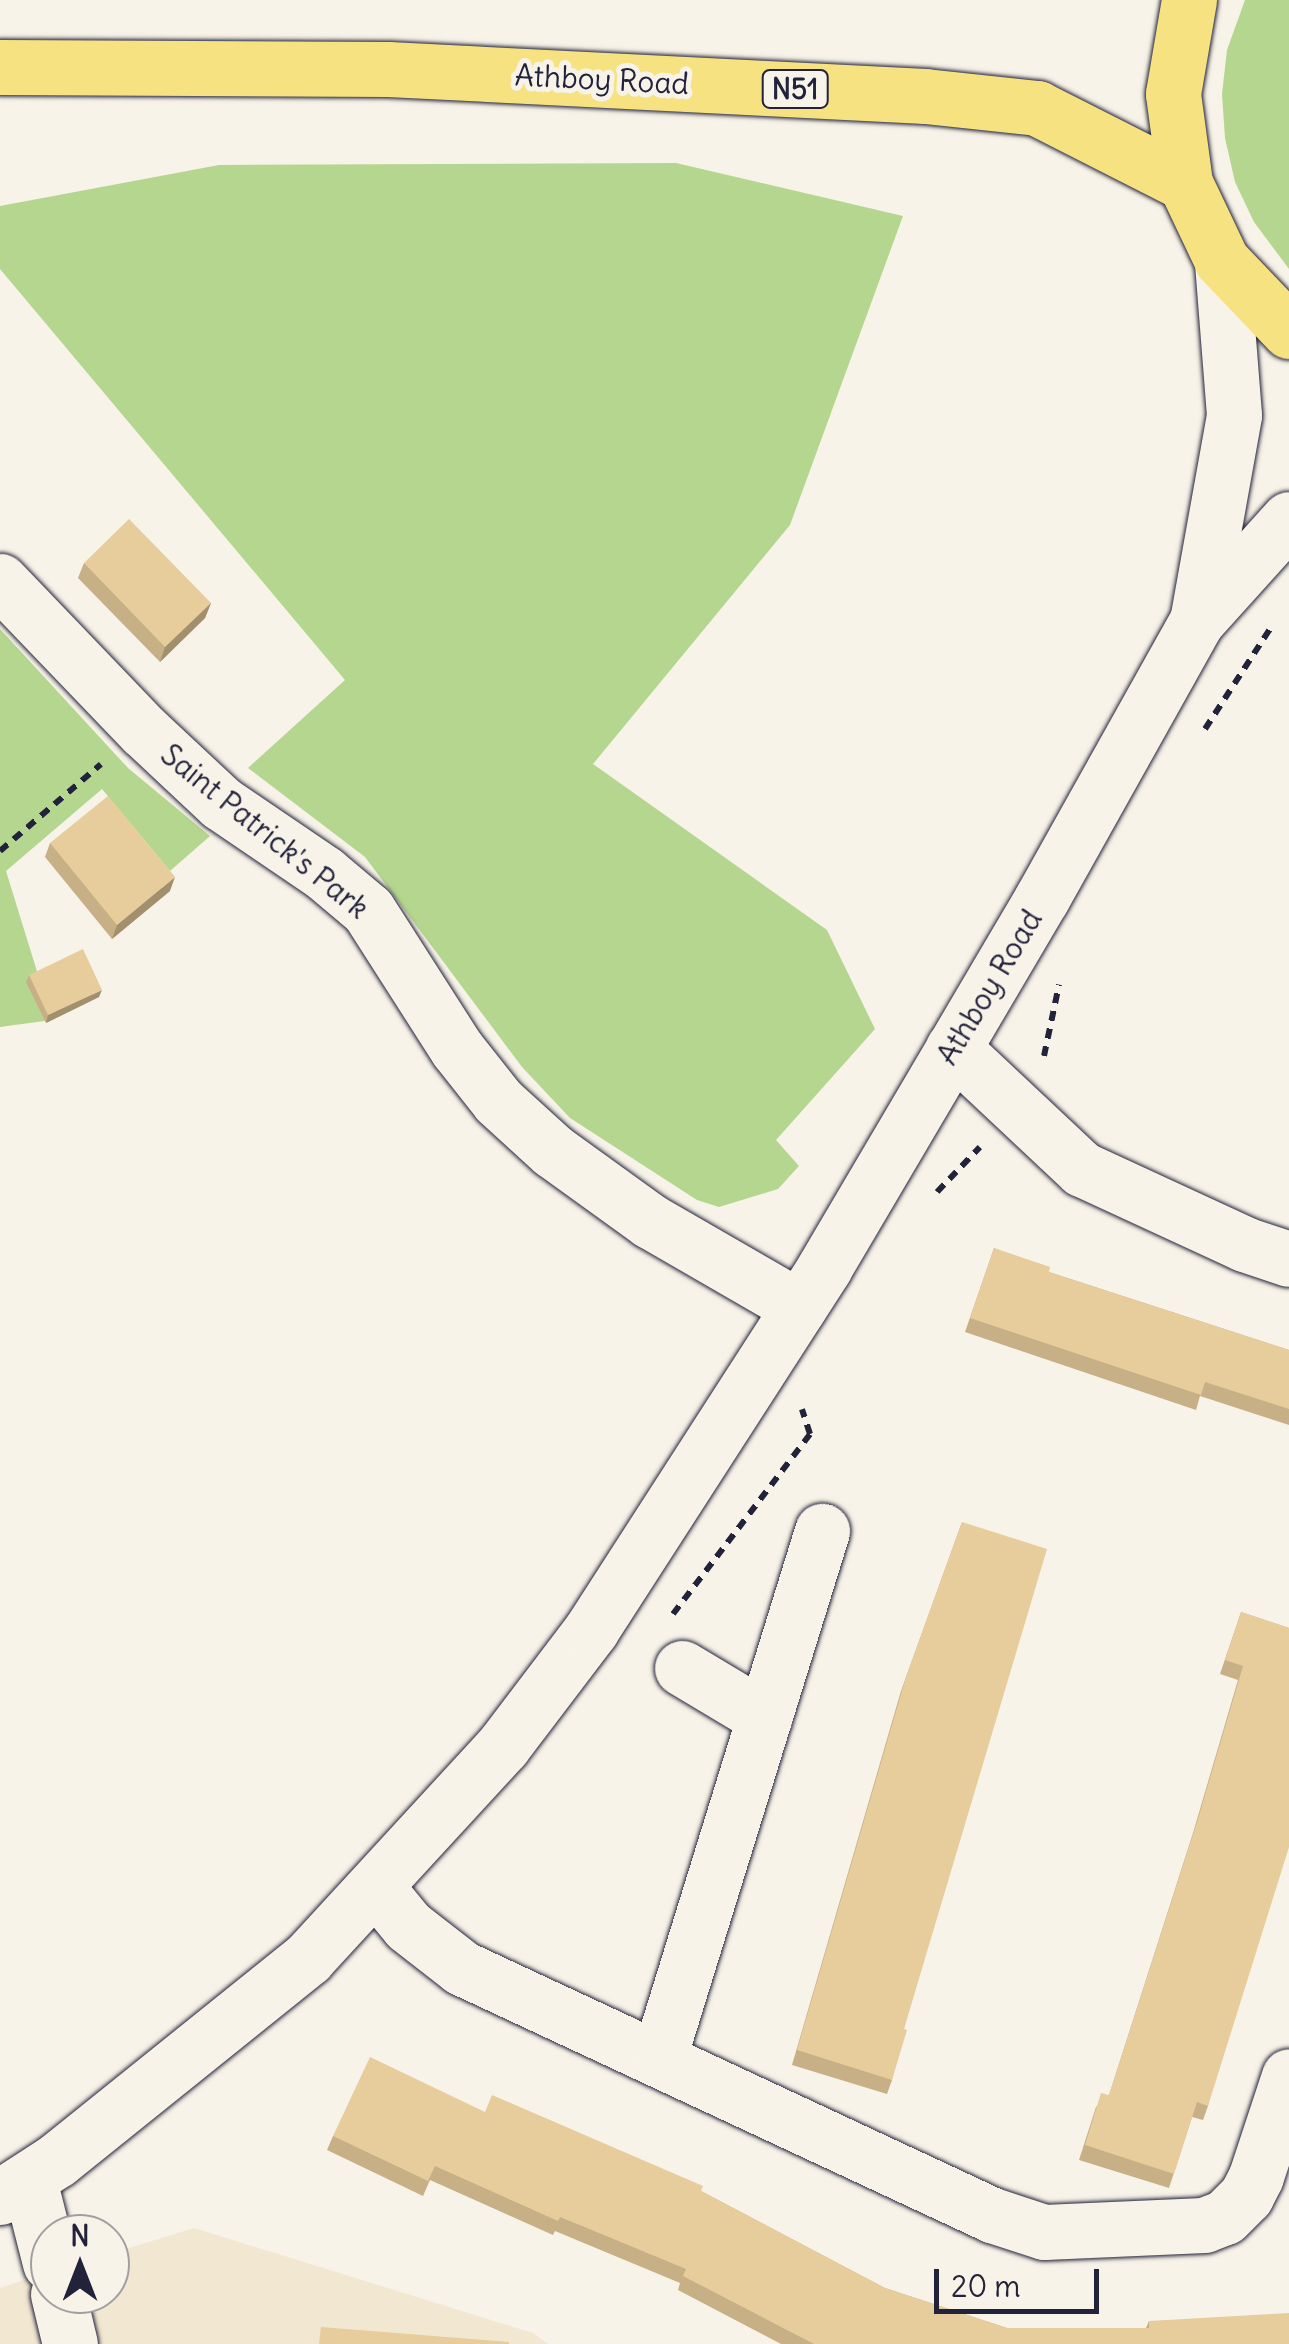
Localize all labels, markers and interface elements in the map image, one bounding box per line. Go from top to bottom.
street label: Athboy Road [514,56,690,102]
road number: N51 [760,66,830,112]
street label: Saint Patrick's Park [154,736,376,926]
street label: Athboy Road [929,903,1049,1071]
north arrow [30,2214,130,2314]
text: N [70,2218,90,2254]
scale bar [939,2249,1104,2311]
text: 20 m [951,2267,1021,2305]

